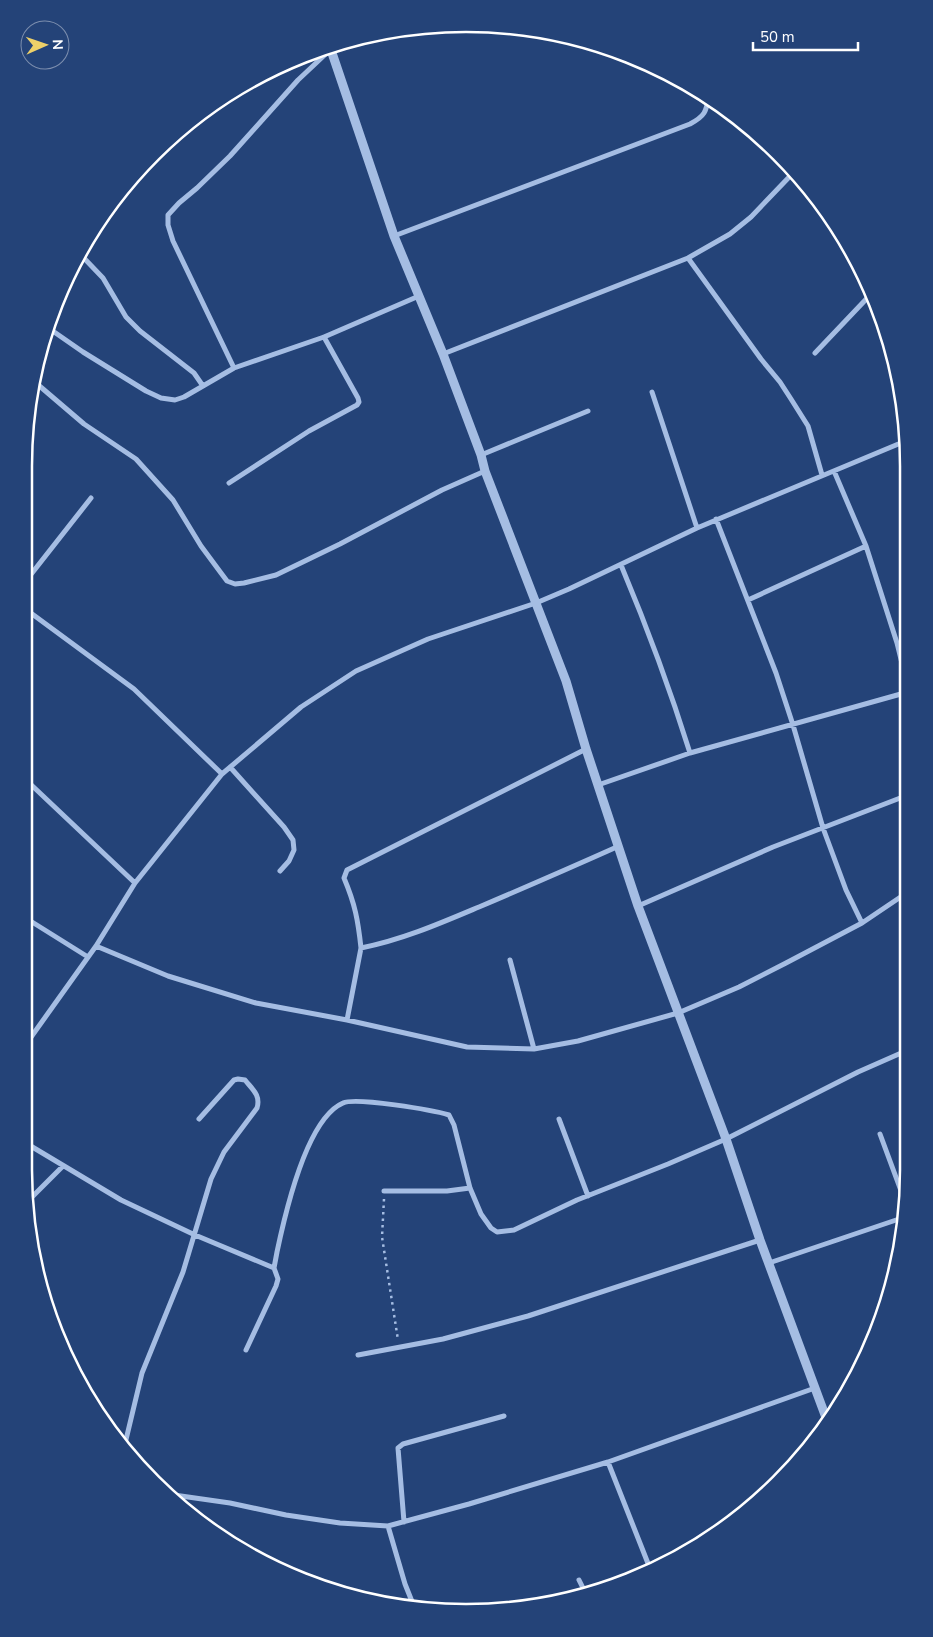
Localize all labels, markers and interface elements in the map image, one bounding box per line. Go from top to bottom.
north arrow [20,20,70,70]
scale bar [753,20,858,52]
text: 50 m [760,27,795,47]
text: N [48,39,67,50]

